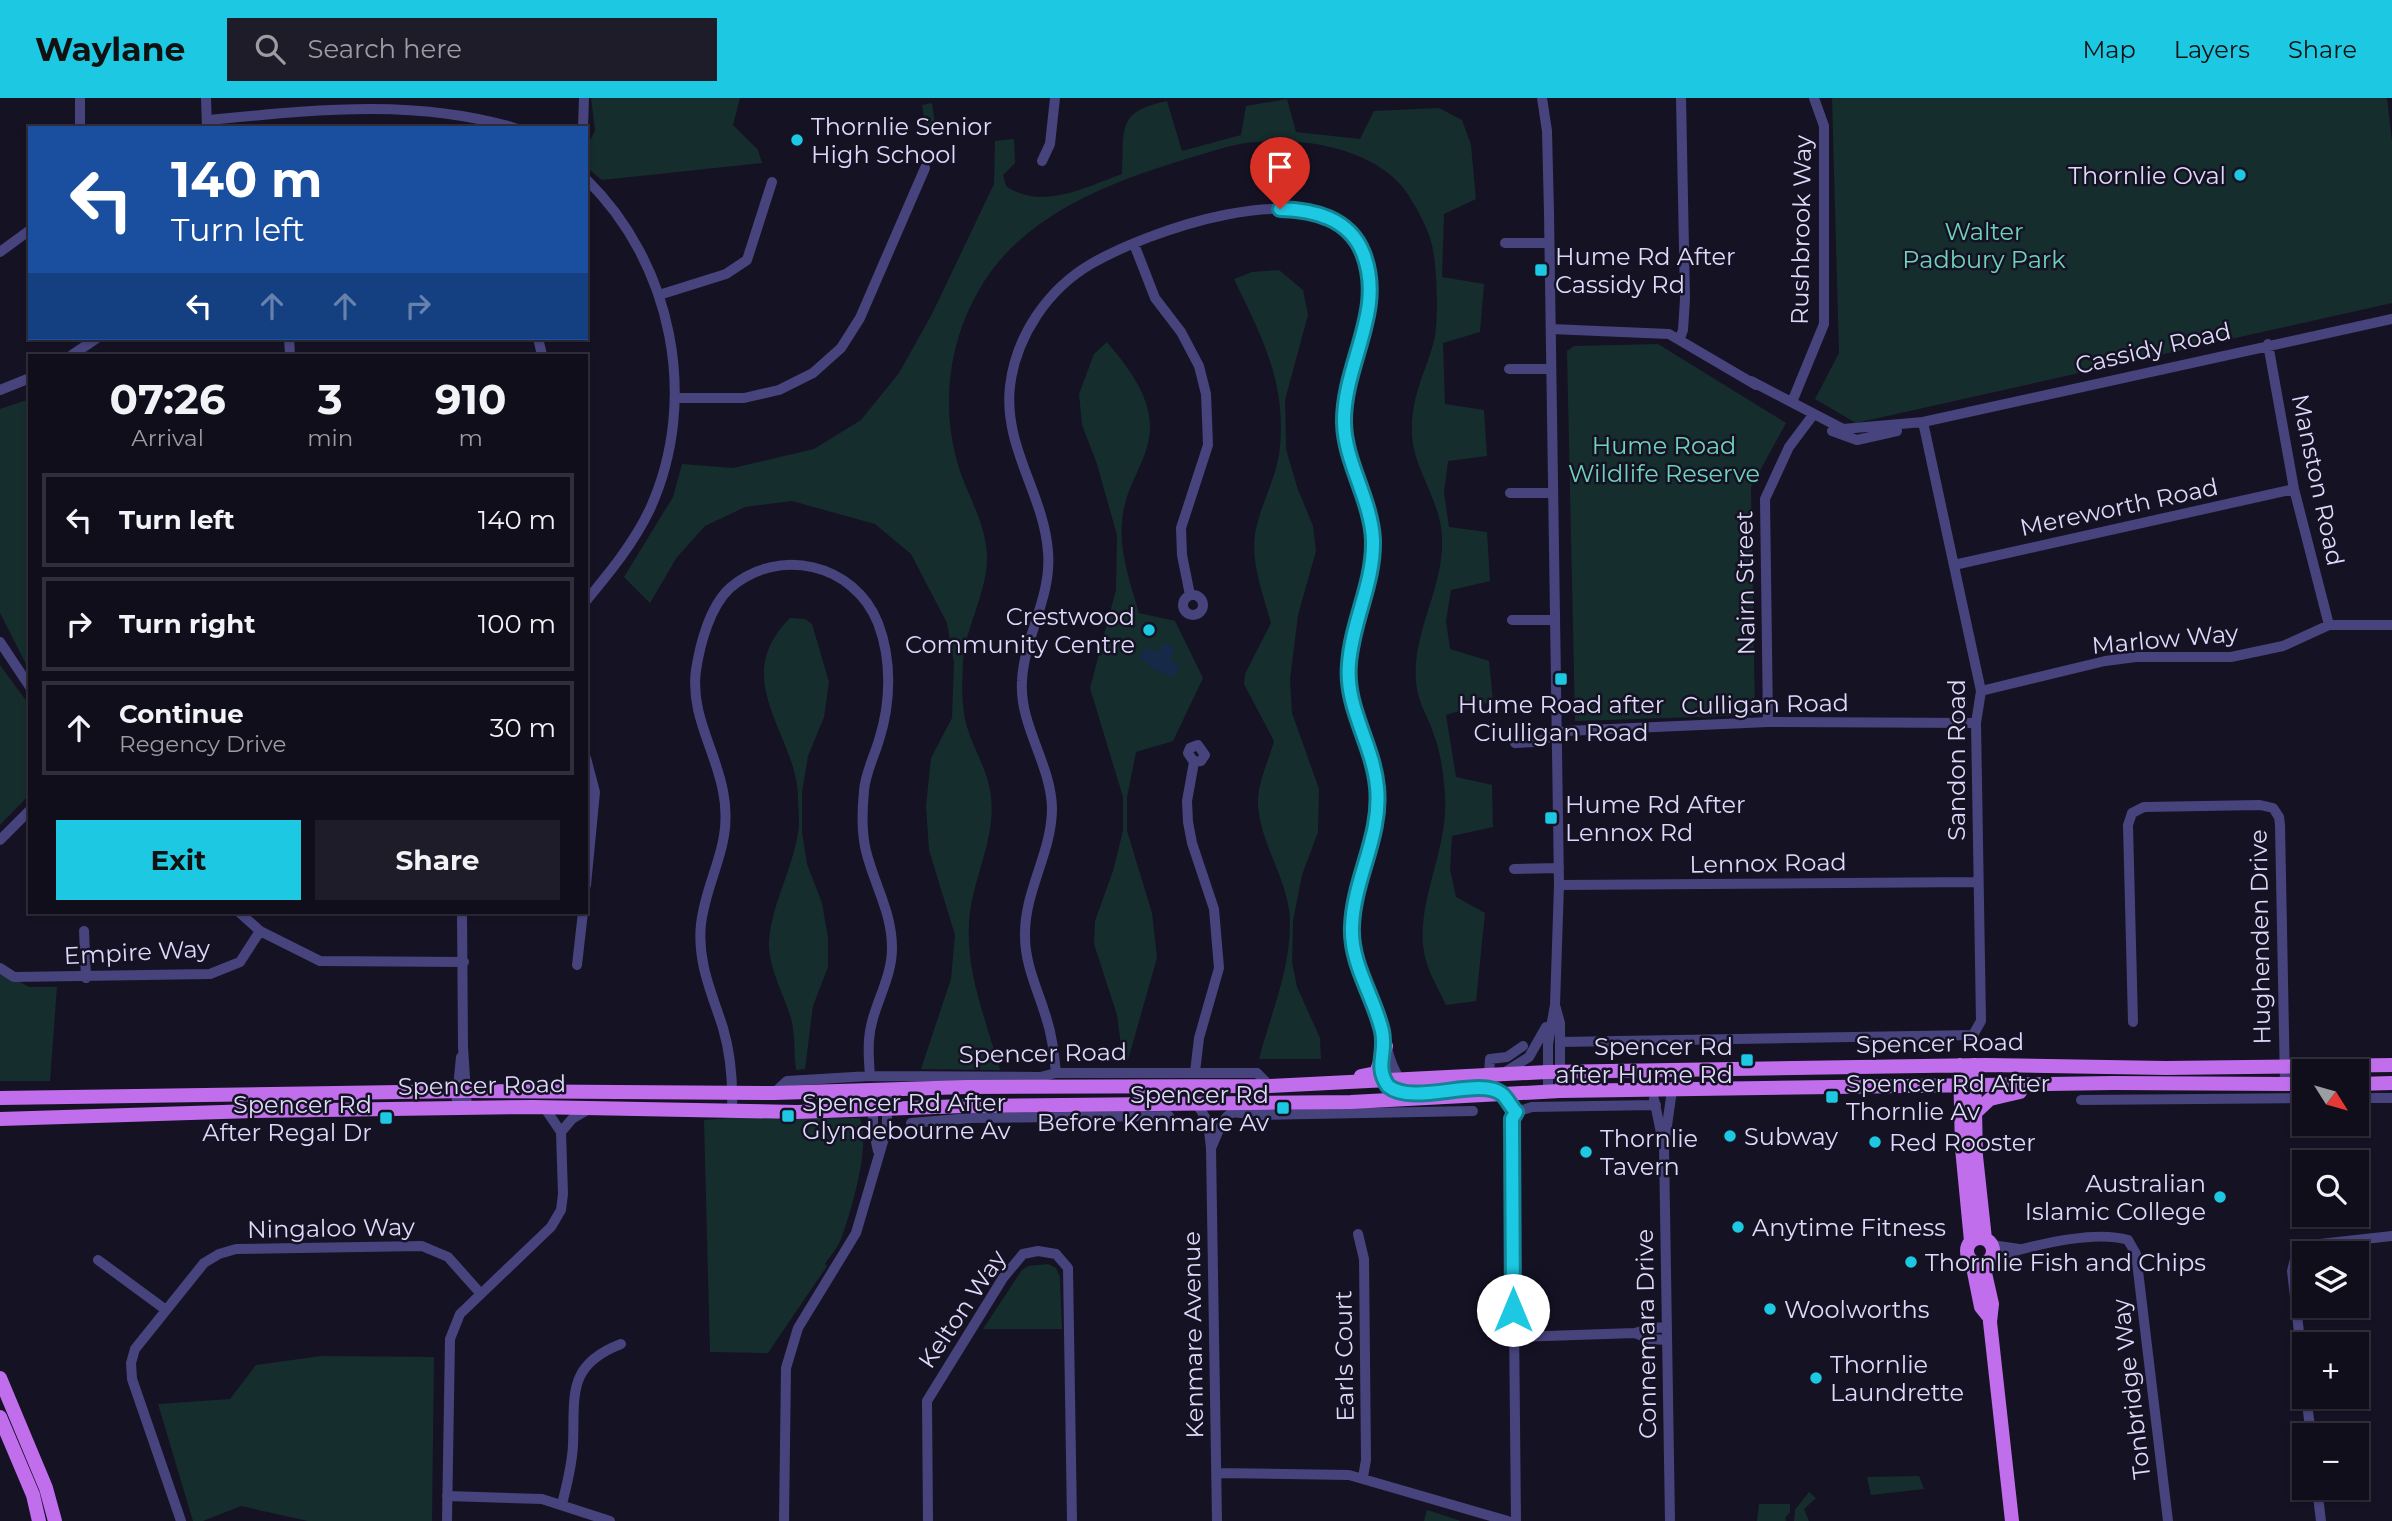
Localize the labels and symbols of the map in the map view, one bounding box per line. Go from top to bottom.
place label: Thornlie Senior High School [811,112,992,169]
marker: Thornlie Senior High School [789,132,805,148]
street label: Rushbrook Way [1785,135,1817,325]
pin [1250,137,1310,209]
place label: Thornlie Oval [2068,161,2226,190]
marker: Thornlie Oval [2232,167,2248,183]
park label: Walter Padbury Park [1902,217,2066,274]
place label: Hume Rd After Cassidy Rd [1555,242,1736,299]
marker: Hume Rd After Cassidy Rd [1533,262,1549,278]
street label: Cassidy Road [2072,316,2234,380]
street label: Manston Road [2286,392,2350,568]
park label: Hume Road Wildlife Reserve [1568,431,1760,488]
street label: Mereworth Road [2017,472,2221,542]
street label: Nairn Street [1729,510,1761,656]
place label: Crestwood Community Centre [905,602,1135,659]
street label: Marlow Way [2090,618,2240,660]
marker: Crestwood Community Centre [1141,622,1157,638]
marker: Hume Road after Ciulligan Road [1553,671,1569,687]
street label: Sandon Road [1942,679,1971,841]
street label: Culligan Road [1681,688,1849,720]
place label: Hume Road after Ciulligan Road [1458,690,1664,747]
place label: Hume Rd After Lennox Rd [1565,790,1746,847]
marker: Hume Rd After Lennox Rd [1543,810,1559,826]
street label: Hughenden Drive [2244,829,2276,1045]
street label: Lennox Road [1689,847,1847,879]
street label: Empire Way [63,934,211,970]
street label: Spencer Road [1856,1027,2024,1059]
place label: Spencer Rd after Hume Rd [1555,1032,1733,1089]
street label: Spencer Road [959,1037,1127,1069]
marker: Spencer Rd after Hume Rd [1739,1052,1755,1068]
north arrow [2292,1059,2370,1136]
street label: Spencer Road [398,1069,566,1101]
place label: Spencer Rd After Thornlie Av [1846,1069,2050,1126]
place label: Spencer Rd Before Kenmare Av [1037,1080,1269,1137]
place label: Spencer Rd After Glyndebourne Av [802,1088,1010,1145]
marker: Spencer Rd After Thornlie Av [1824,1089,1840,1105]
place label: Spencer Rd After Regal Dr [202,1090,372,1147]
marker: Spencer Rd Before Kenmare Av [1275,1100,1291,1116]
marker: Spencer Rd After Glyndebourne Av [780,1108,796,1124]
marker: Spencer Rd After Regal Dr [378,1110,394,1126]
place label: Subway [1744,1122,1838,1151]
place label: Thornlie Tavern [1600,1124,1698,1181]
marker: Subway [1722,1128,1738,1144]
place label: Red Rooster [1889,1128,2036,1157]
marker: Red Rooster [1867,1134,1883,1150]
marker: Thornlie Tavern [1578,1144,1594,1160]
place label: Australian Islamic College [2025,1169,2206,1226]
marker: Australian Islamic College [2212,1189,2228,1205]
street label: Ningaloo Way [247,1212,415,1244]
place label: Anytime Fitness [1752,1213,1946,1242]
marker: Anytime Fitness [1730,1219,1746,1235]
street label: Connemara Drive [1630,1229,1662,1439]
street label: Kenmare Avenue [1177,1231,1209,1439]
street label: Kelton Way [912,1244,1012,1374]
place label: Thornlie Fish and Chips [1925,1248,2206,1277]
marker: Thornlie Fish and Chips [1903,1254,1919,1270]
position arrow [1476,1273,1550,1347]
street label: Earls Court [1328,1290,1360,1422]
place label: Woolworths [1784,1295,1929,1324]
street label: Tonbridge Way [2106,1297,2156,1481]
marker: Woolworths [1762,1301,1778,1317]
place label: Thornlie Laundrette [1830,1350,1964,1407]
marker: Thornlie Laundrette [1808,1370,1824,1386]

